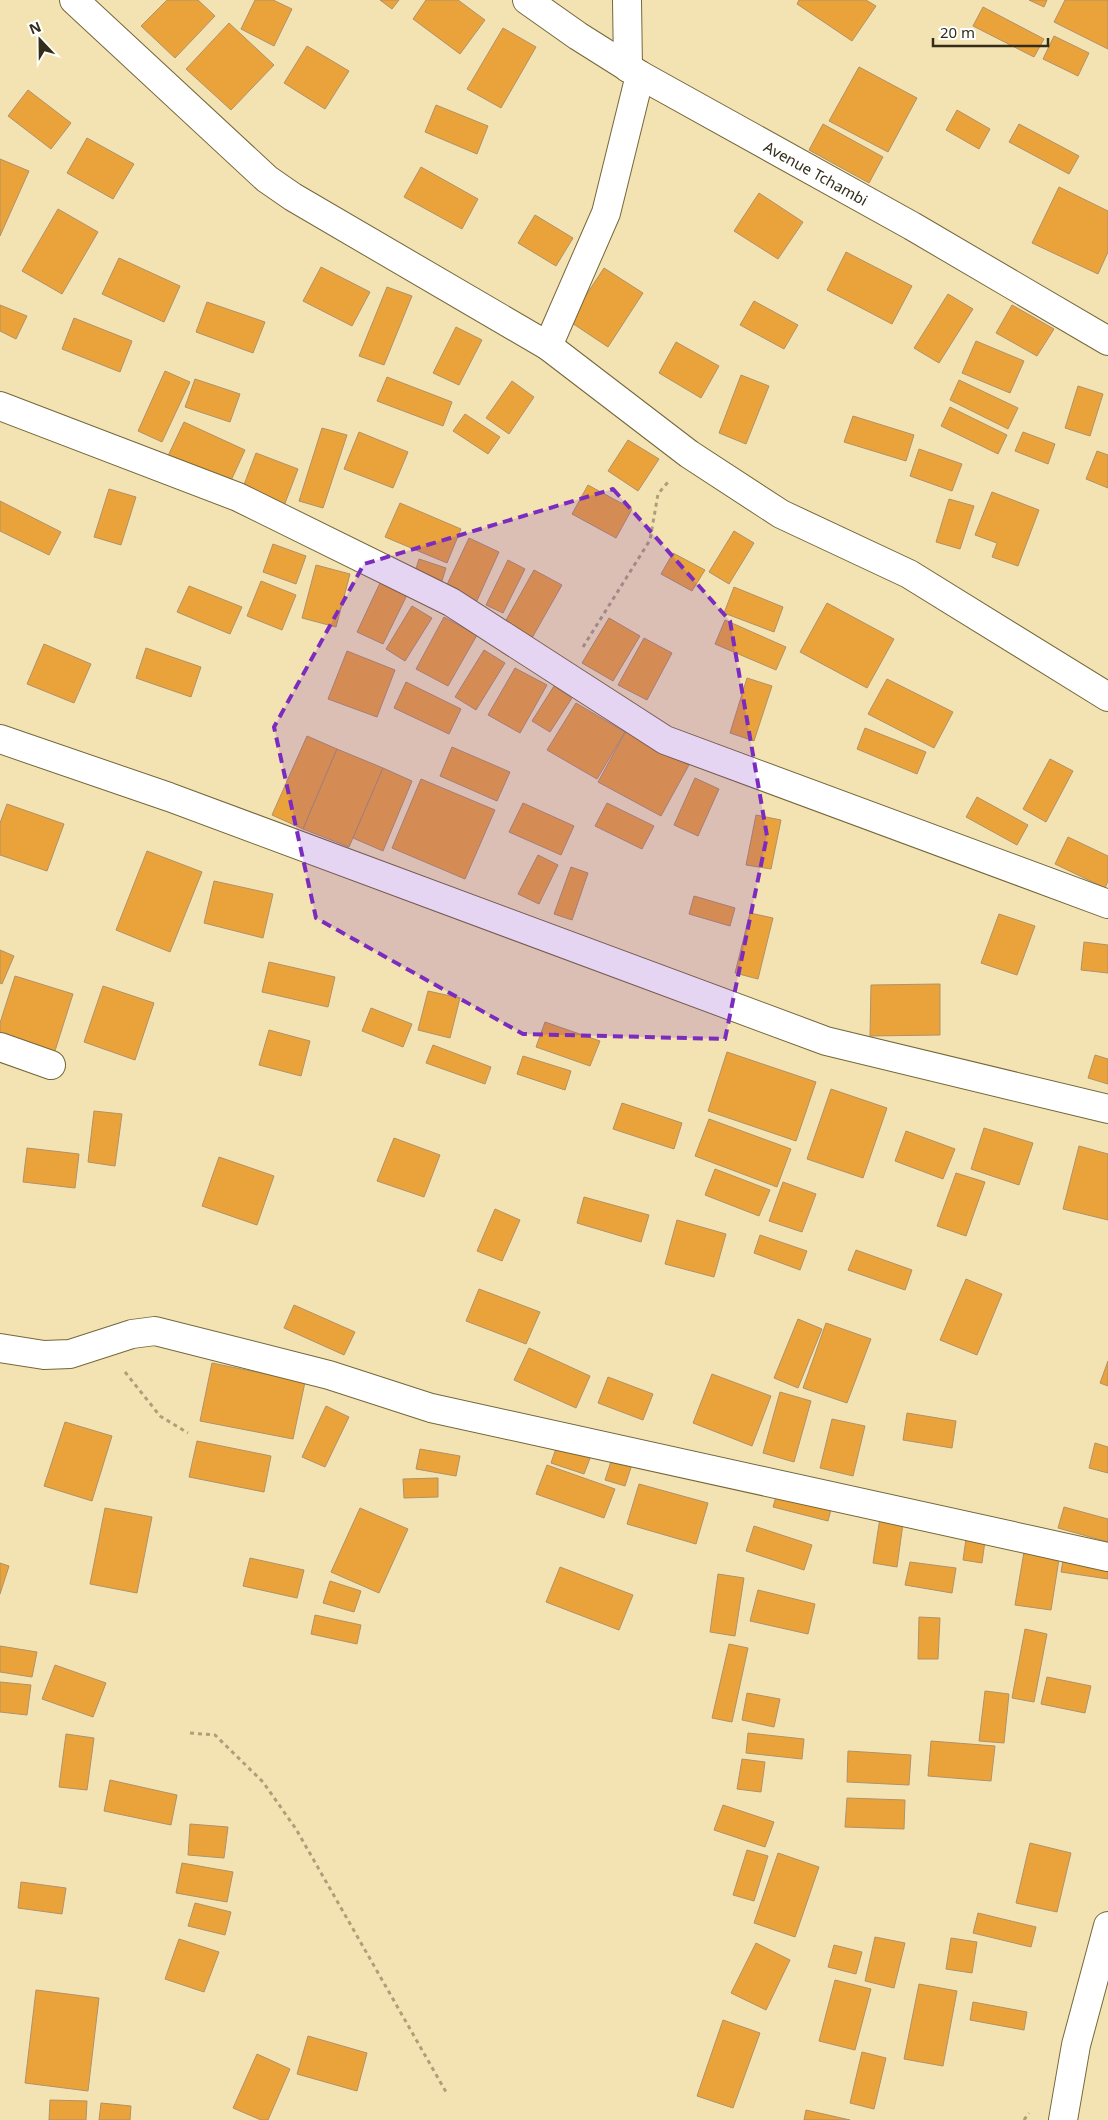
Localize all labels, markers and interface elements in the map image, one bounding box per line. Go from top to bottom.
north arrow [15,15,65,65]
scale bar [933,15,1048,47]
text: N [26,17,44,38]
text: 20 m [940,22,975,42]
street label: Avenue Tchambi [760,136,872,210]

